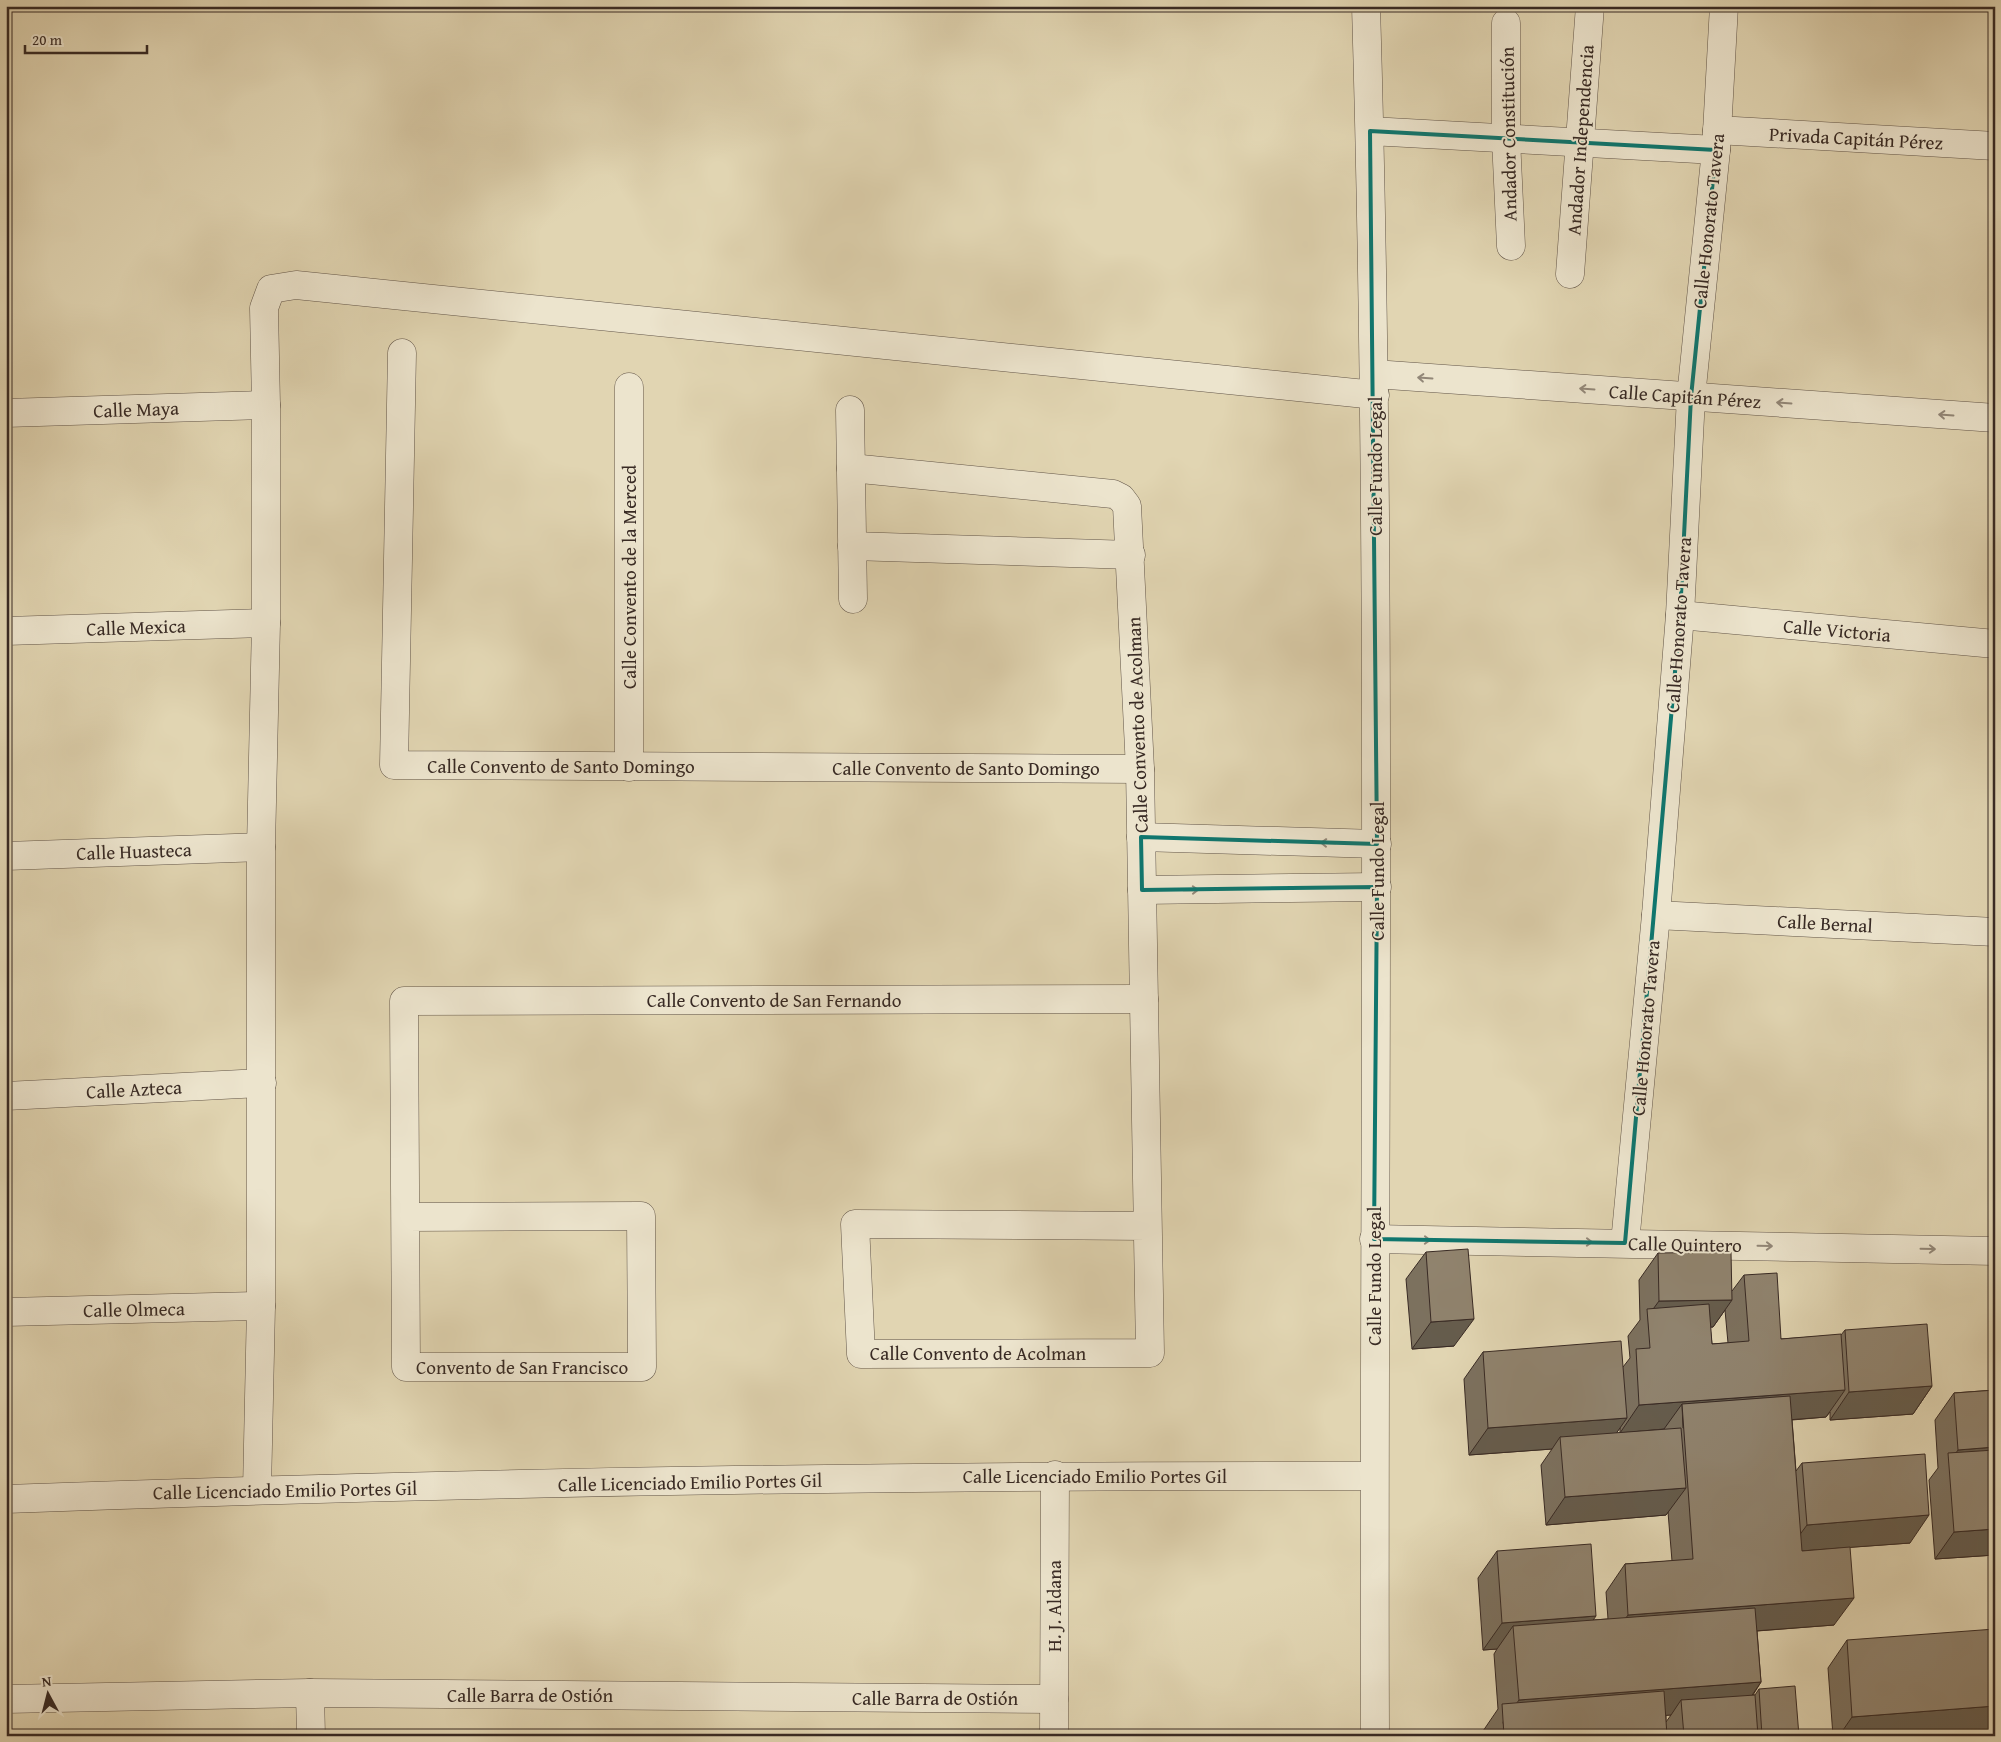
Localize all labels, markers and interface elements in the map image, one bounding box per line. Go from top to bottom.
scale bar [25,22,148,54]
text: 20 m [32,29,63,50]
street label: Andador Independencia [1559,44,1601,236]
street label: Andador Constitución [1492,46,1524,222]
street label: Privada Capitán Pérez [1768,119,1944,157]
street label: Calle Honorato Tavera [1685,132,1731,310]
one-way arrow [1417,373,1433,382]
street label: Calle Capitán Pérez [1608,377,1762,415]
one-way arrow [1579,385,1595,394]
street label: Calle Maya [93,394,179,424]
street label: Calle Fundo Legal [1361,396,1389,536]
one-way arrow [1776,399,1792,408]
one-way arrow [1938,410,1954,419]
street label: Calle Convento de la Merced [615,464,643,689]
street label: Calle Honorato Tavera [1658,536,1698,714]
street label: Calle Mexica [86,611,186,643]
street label: Calle Victoria [1782,611,1892,649]
street label: Calle Convento de Acolman [1119,616,1155,834]
street label: Calle Convento de Santo Domingo [427,752,695,780]
street label: Calle Convento de Santo Domingo [832,754,1100,782]
street label: Calle Fundo Legal [1363,801,1391,941]
street label: Calle Huasteca [76,835,192,867]
one-way arrow [1321,838,1337,847]
one-way arrow [1183,885,1199,894]
street label: Calle Bernal [1777,907,1873,939]
street label: Calle Honorato Tavera [1623,939,1667,1117]
street label: Calle Convento de San Fernando [647,986,901,1014]
street label: Calle Azteca [85,1073,183,1105]
street label: Calle Fundo Legal [1360,1206,1388,1346]
street label: Calle Quintero [1628,1229,1742,1259]
one-way arrow [1415,1235,1431,1244]
one-way arrow [1577,1237,1593,1247]
one-way arrow [1757,1241,1773,1251]
one-way arrow [1920,1244,1936,1254]
street label: Calle Olmeca [83,1294,185,1324]
street label: Calle Convento de Acolman [870,1339,1086,1367]
street label: Convento de San Francisco [416,1353,628,1381]
street label: Calle Licenciado Emilio Portes Gil [963,1462,1227,1490]
street label: Calle Licenciado Emilio Portes Gil [558,1466,822,1498]
street label: Calle Licenciado Emilio Portes Gil [153,1474,417,1506]
street label: H. J. Aldana [1040,1560,1068,1652]
north arrow [22,1670,72,1720]
text: N [41,1671,53,1692]
street label: Calle Barra de Ostión [447,1681,613,1709]
street label: Calle Barra de Ostión [852,1684,1018,1712]

